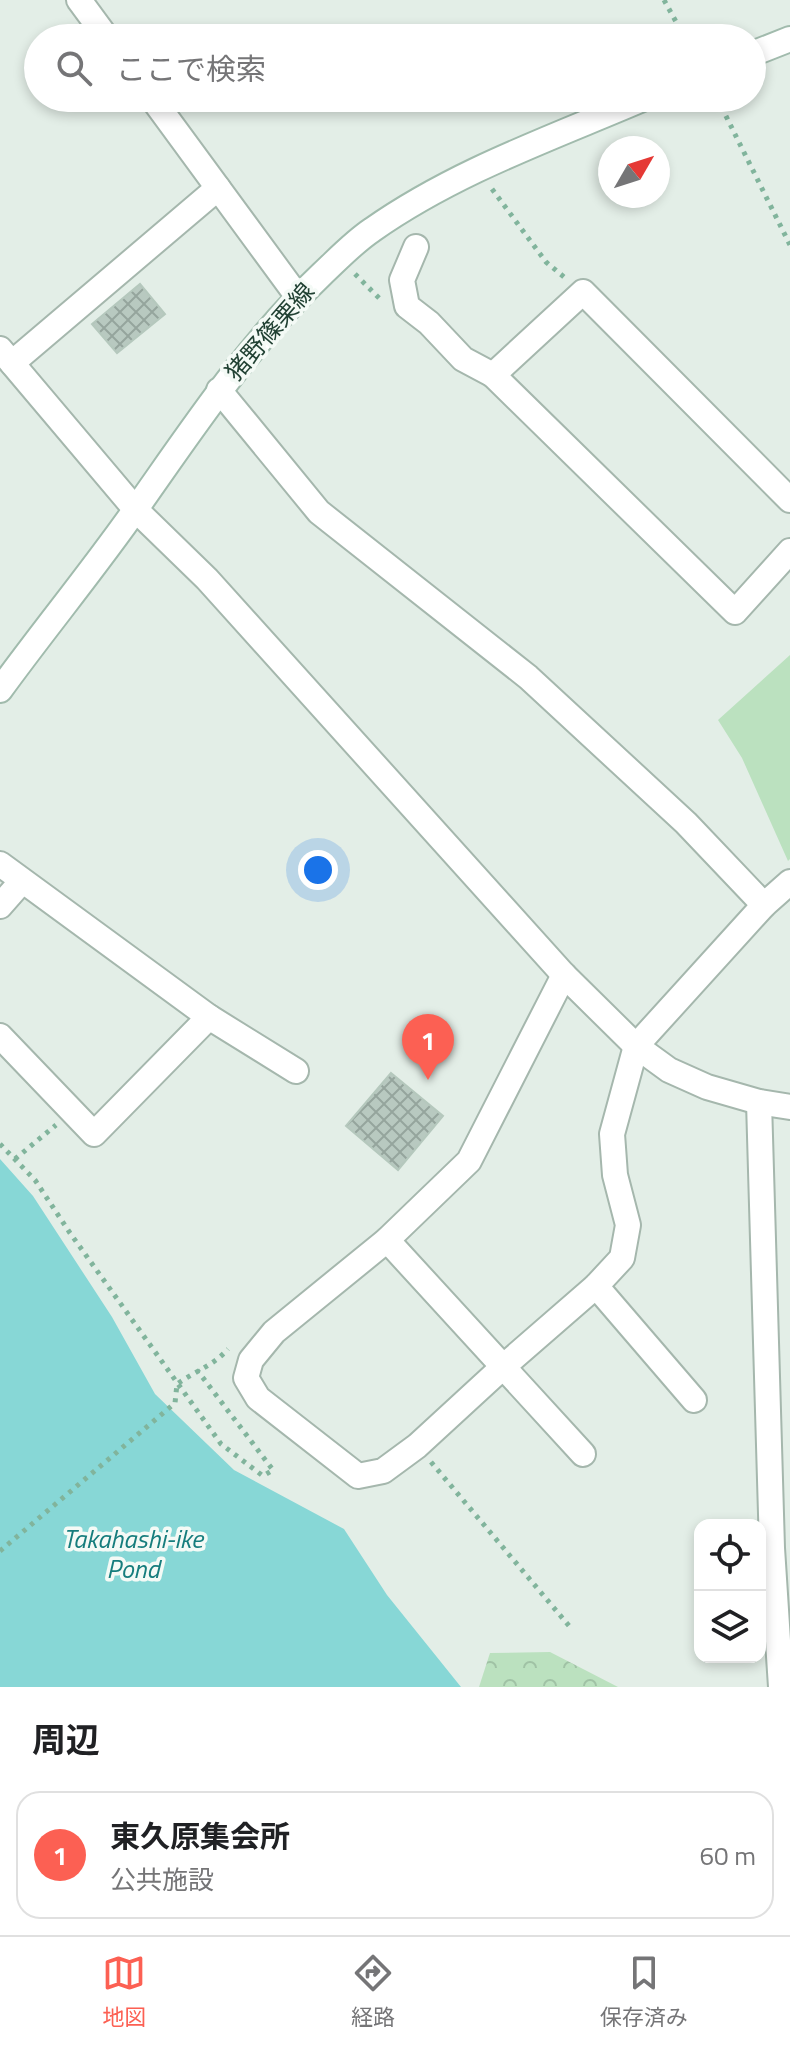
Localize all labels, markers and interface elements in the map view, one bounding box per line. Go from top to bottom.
search box [24,24,766,112]
icon: search [52,46,96,90]
text: ここで検索 [116,46,266,92]
north arrow [598,136,670,208]
street label: 猪野篠栗線 [216,274,322,388]
your location [298,850,338,890]
pin: 1 [402,1014,454,1080]
water label: Takahashi-ike Pond [63,1519,205,1588]
map controls [694,1519,766,1663]
button: locate [694,1519,766,1591]
button: layers [694,1591,766,1663]
text: 周辺 [32,1713,100,1765]
text: 東久原集会所 [110,1813,290,1859]
text: 1 [53,1836,67,1875]
text: 60 m [699,1836,756,1875]
text: 公共施設 [110,1860,214,1899]
tab: 地図 [102,1951,146,2034]
tab: 経路 [351,1951,395,2034]
tab: 保存済み [600,1951,688,2034]

